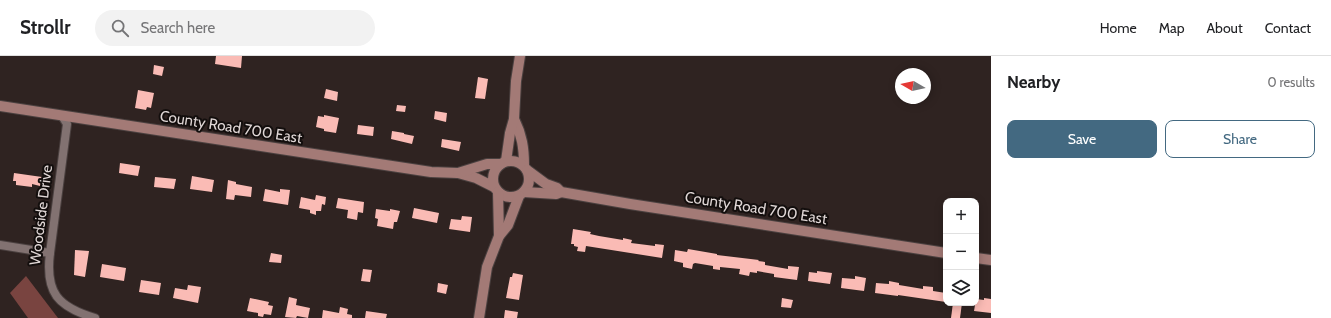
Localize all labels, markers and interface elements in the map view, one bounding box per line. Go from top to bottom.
search box [95,10,375,46]
text: Strollr [20,16,71,39]
icon: search [109,17,131,39]
text: Search here [141,19,215,37]
text: Home [1100,19,1137,37]
text: Map [1159,19,1184,37]
text: About [1206,19,1243,37]
text: Contact [1265,19,1311,37]
north arrow [895,68,931,104]
text: Nearby [1007,72,1060,92]
text: 0 results [1267,74,1315,90]
street label: County Road 700 East [159,107,303,147]
button: Save [1007,120,1157,158]
button: Share [1165,120,1315,158]
street label: Woodside Drive [26,164,56,266]
street label: County Road 700 East [684,188,828,228]
map controls [943,198,979,306]
button: + [943,198,979,234]
button: − [943,234,979,270]
button: layers [943,270,979,306]

